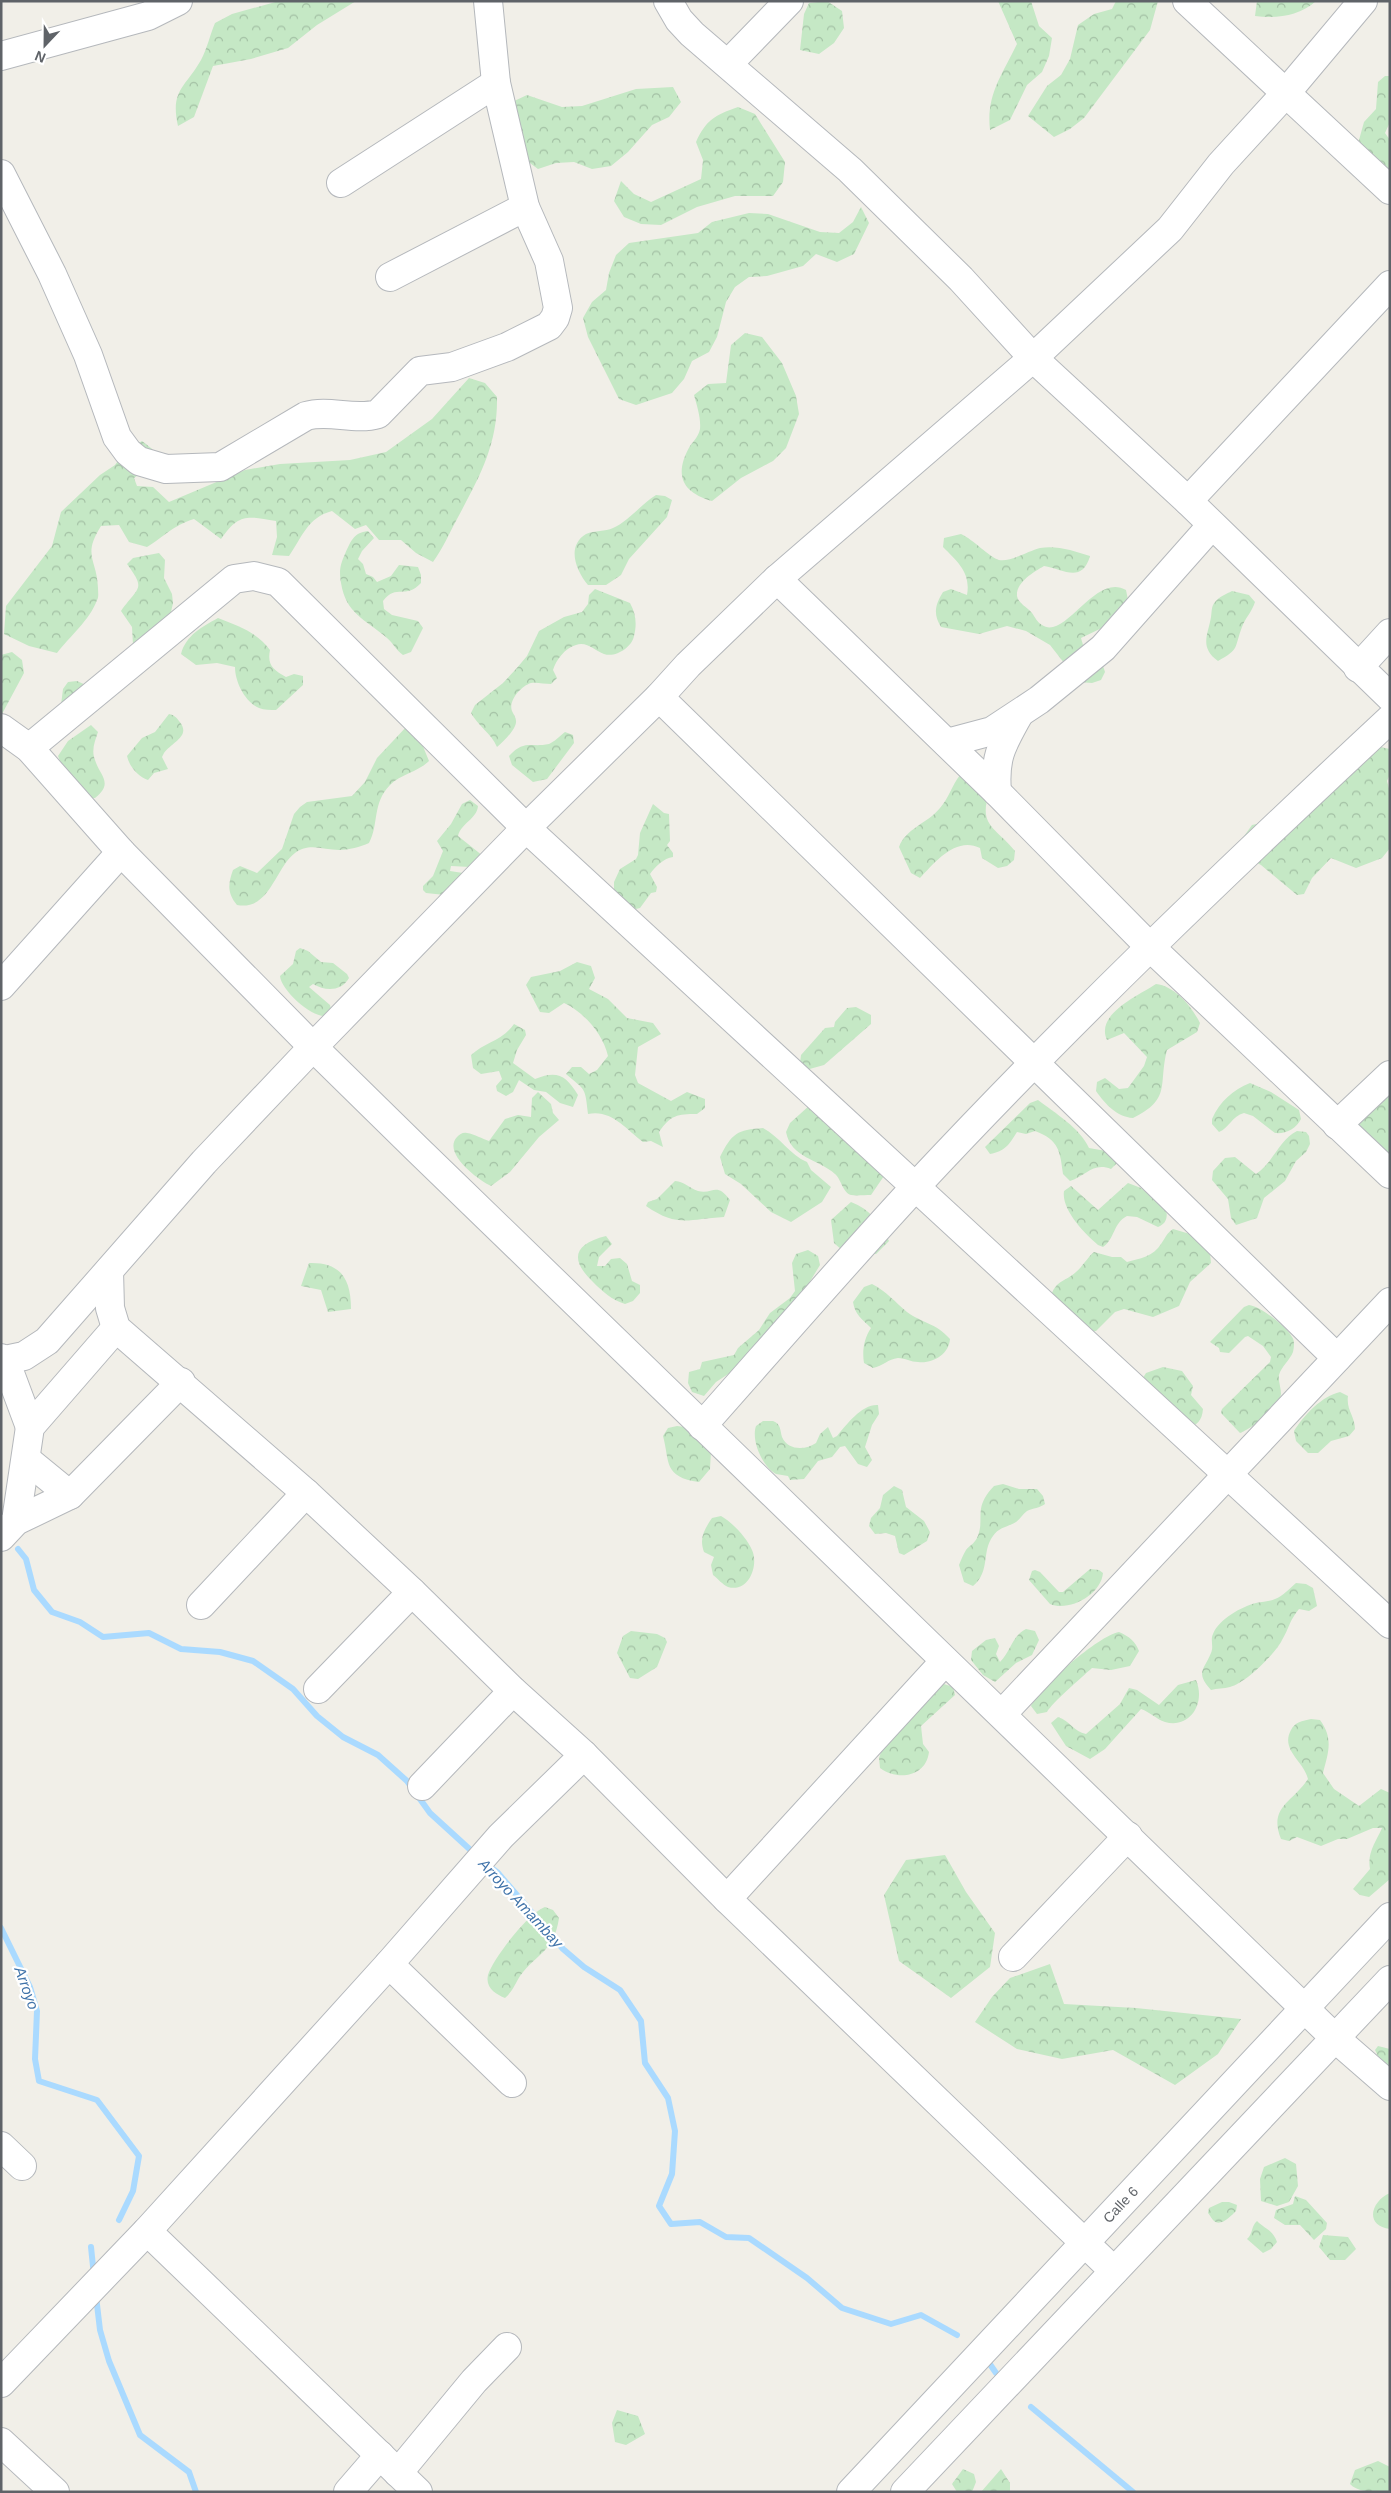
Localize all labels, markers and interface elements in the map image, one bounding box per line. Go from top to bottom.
north arrow [20,20,70,70]
text: N [32,48,48,66]
water label: Arroyo Amambay [475,1854,568,1952]
water label: Arroyo [11,1963,43,2012]
street label: Calle 6 [1100,2183,1141,2226]

